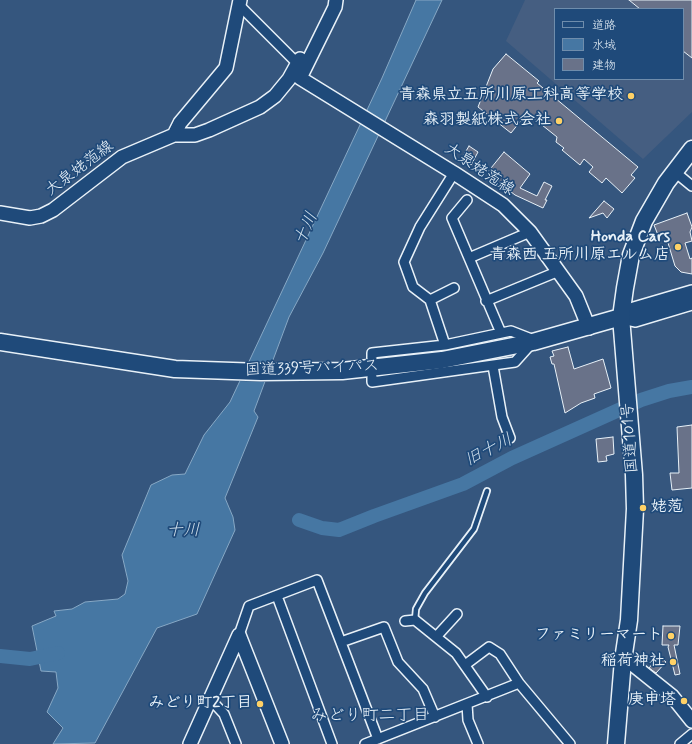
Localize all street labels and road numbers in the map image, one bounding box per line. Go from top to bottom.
street label: 大泉姥萢線 [42,137,118,201]
street label: 大泉姥萢線 [440,140,518,200]
street label: 国道339号バイパス [244,357,380,381]
street label: 国道101号 [619,402,643,474]

